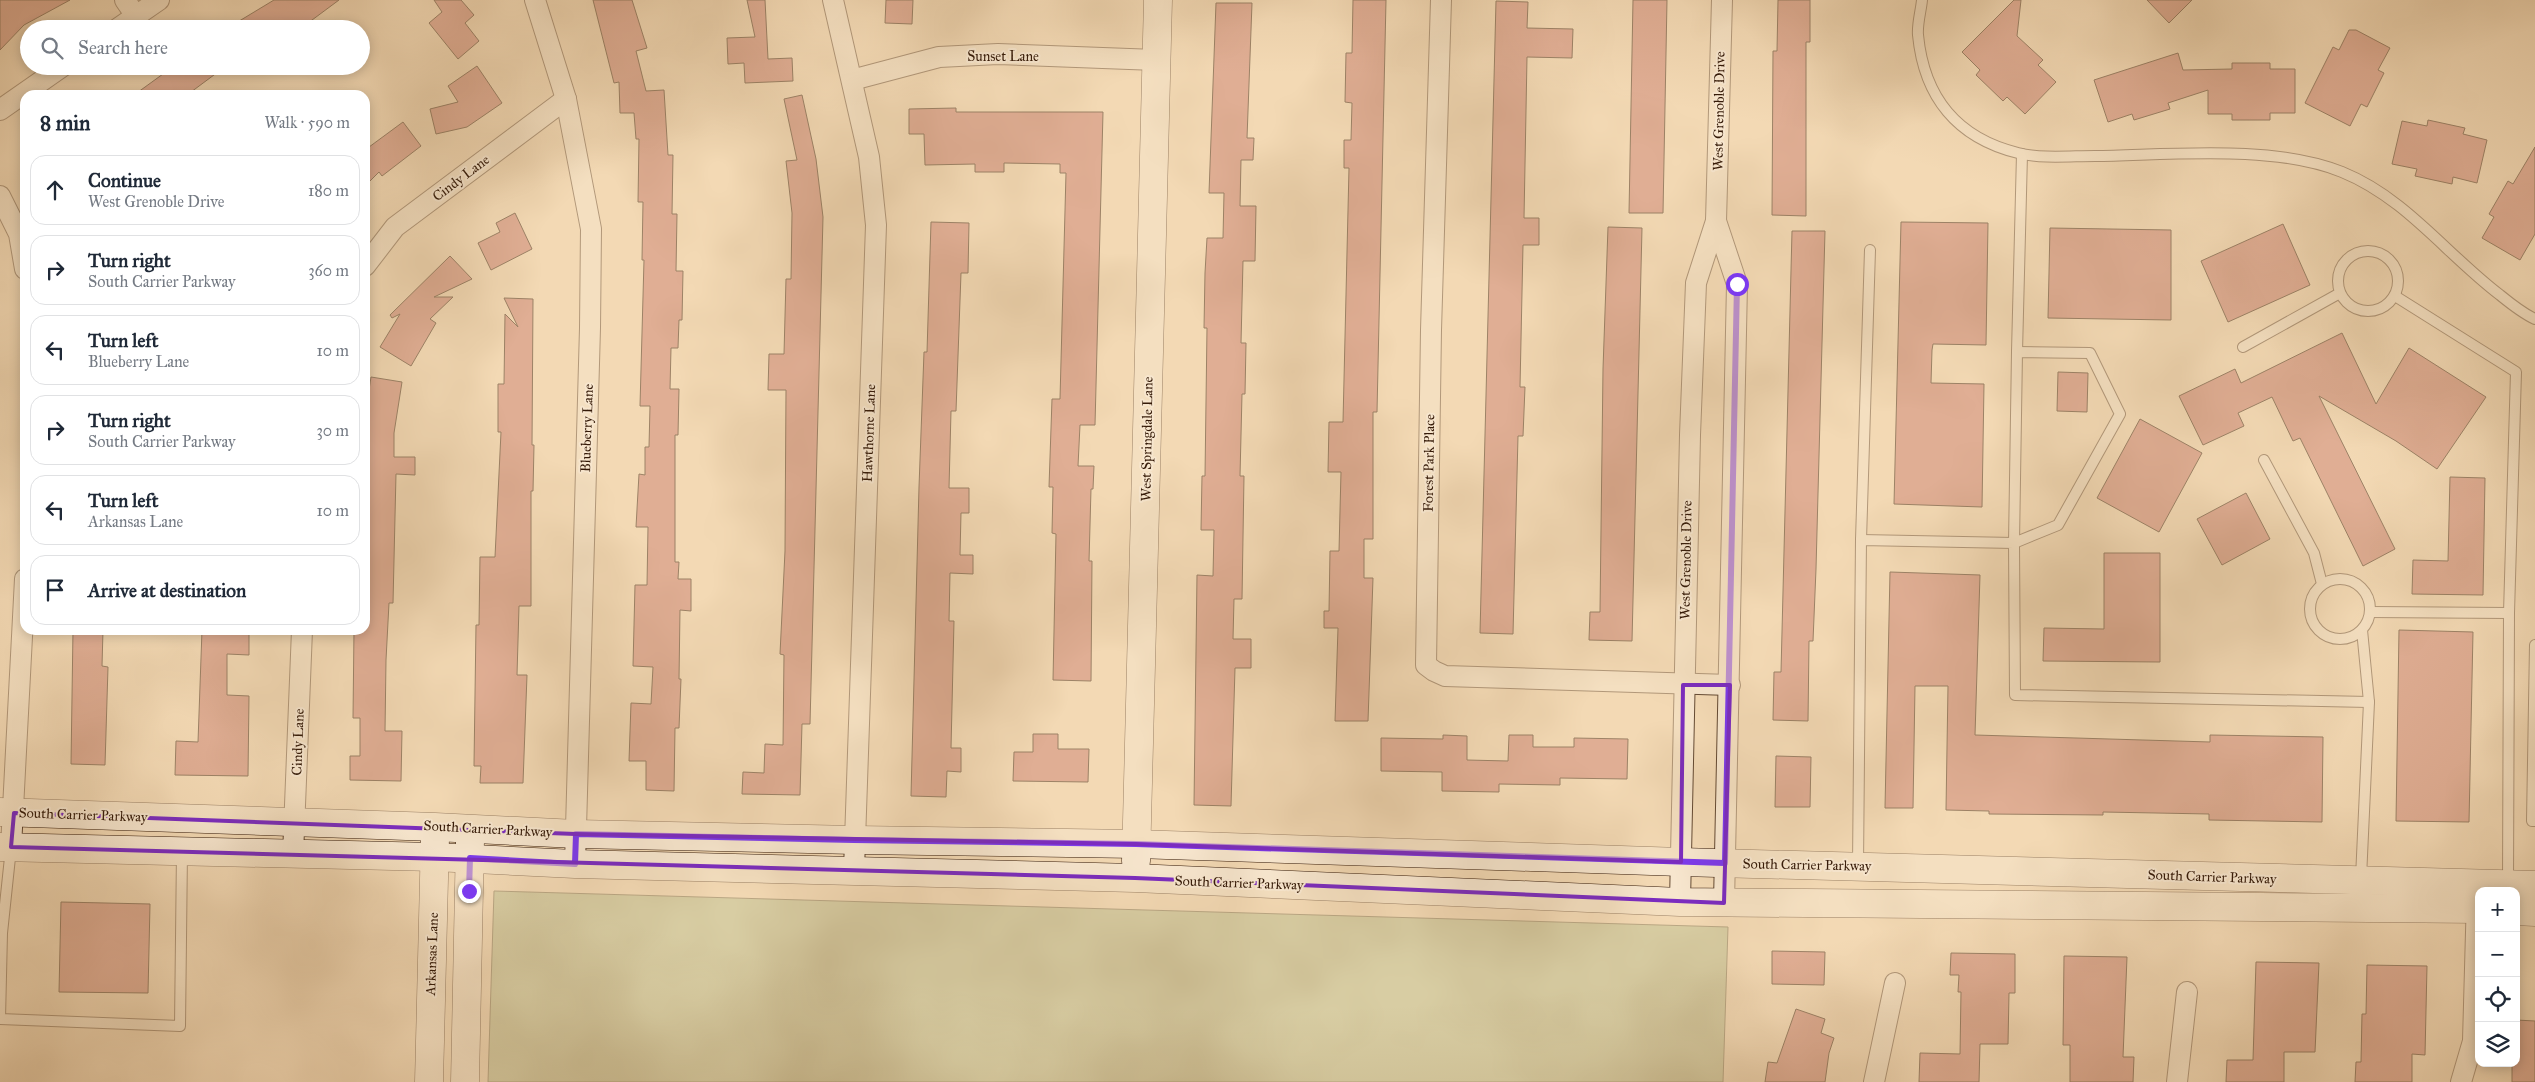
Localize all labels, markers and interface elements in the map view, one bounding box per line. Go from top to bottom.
search box [20,20,370,75]
icon: search [38,34,66,62]
text: Search here [78,36,168,59]
street label: Sunset Lane [967,48,1039,65]
street label: West Grenoble Drive [1709,51,1729,171]
text: 8 min [40,110,90,136]
text: Walk · 590 m [264,113,350,132]
street label: Cindy Lane [429,151,493,205]
text: Continue [88,169,161,192]
icon: ahead [41,176,69,204]
text: 180 m [308,181,349,200]
text: West Grenoble Drive [88,192,224,211]
text: Turn right [88,249,171,272]
icon: right [41,256,69,284]
text: 360 m [308,261,349,280]
text: South Carrier Parkway [88,272,235,291]
route start [1726,273,1749,296]
text: Turn left [88,329,158,352]
icon: left [41,336,69,364]
text: 10 m [317,341,349,360]
text: Blueberry Lane [88,352,189,371]
street label: West Springdale Lane [1137,376,1157,502]
street label: Blueberry Lane [577,383,597,473]
street label: Hawthorne Lane [859,383,879,482]
text: Turn right [88,409,171,432]
street label: Forest Park Place [1420,414,1438,512]
icon: right [41,416,69,444]
text: 30 m [316,421,349,440]
text: South Carrier Parkway [88,432,235,451]
text: Turn left [88,489,158,512]
icon: left [41,496,69,524]
street label: West Grenoble Drive [1676,500,1696,620]
text: 10 m [317,501,349,520]
text: Arkansas Lane [88,512,183,531]
icon: arrive [41,576,69,604]
text: Arrive at destination [88,579,246,602]
street label: Cindy Lane [288,708,308,776]
street label: South Carrier Parkway [18,804,148,826]
street label: South Carrier Parkway [423,817,553,841]
street label: South Carrier Parkway [1742,855,1872,875]
street label: South Carrier Parkway [2147,866,2277,888]
street label: South Carrier Parkway [1174,872,1304,894]
route end [458,880,481,903]
map controls [2475,887,2520,1067]
button: + [2475,887,2520,932]
street label: Arkansas Lane [422,912,442,997]
button: − [2475,932,2520,977]
button: locate [2475,977,2520,1022]
button: layers [2475,1022,2520,1067]

